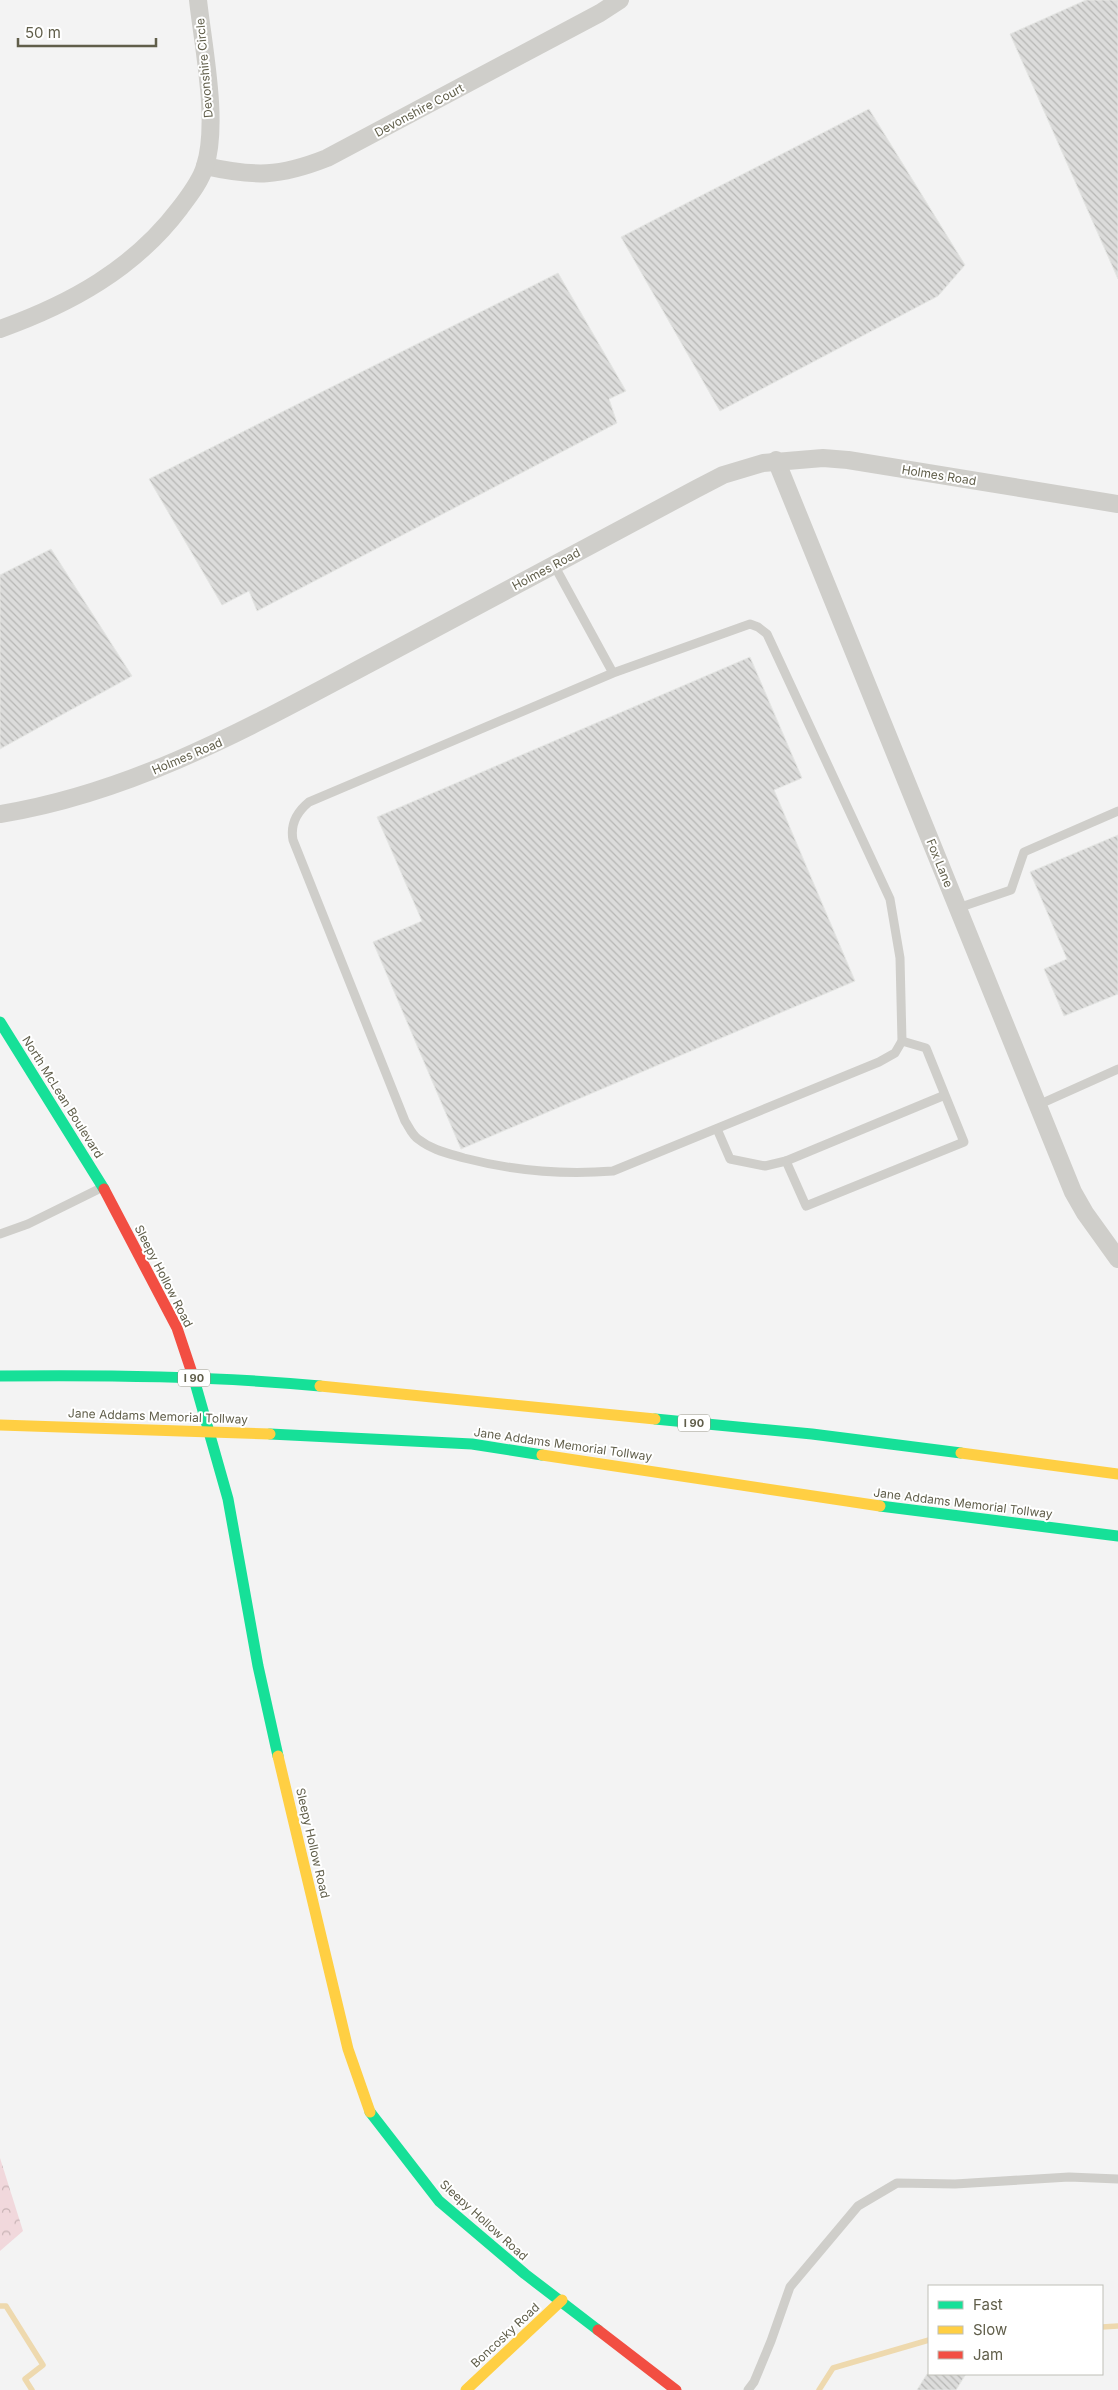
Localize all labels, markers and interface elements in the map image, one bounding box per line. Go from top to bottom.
scale bar [18,15,155,47]
street label: Devonshire Circle [192,18,216,118]
text: 50 m [25,23,61,42]
street label: Devonshire Court [372,80,466,140]
street label: Holmes Road [901,462,977,488]
street label: Holmes Road [509,545,583,593]
street label: Holmes Road [149,734,225,778]
street label: Fox Lane [923,837,957,889]
street label: North McLean Boulevard [19,1033,107,1161]
street label: Sleepy Hollow Road [132,1222,196,1330]
road number: I 90 [178,1370,210,1386]
street label: Jane Addams Memorial Tollway [68,1405,249,1427]
road number: I 90 [678,1415,710,1432]
street label: Jane Addams Memorial Tollway [473,1424,653,1464]
street label: Jane Addams Memorial Tollway [873,1485,1054,1521]
street label: Sleepy Hollow Road [293,1786,333,1900]
street label: Sleepy Hollow Road [437,2177,531,2263]
legend [928,2285,1103,2375]
text: Fast [973,2295,1003,2314]
street label: Boncosky Road [468,2299,542,2371]
text: Slow [973,2320,1007,2339]
text: Jam [973,2345,1003,2364]

